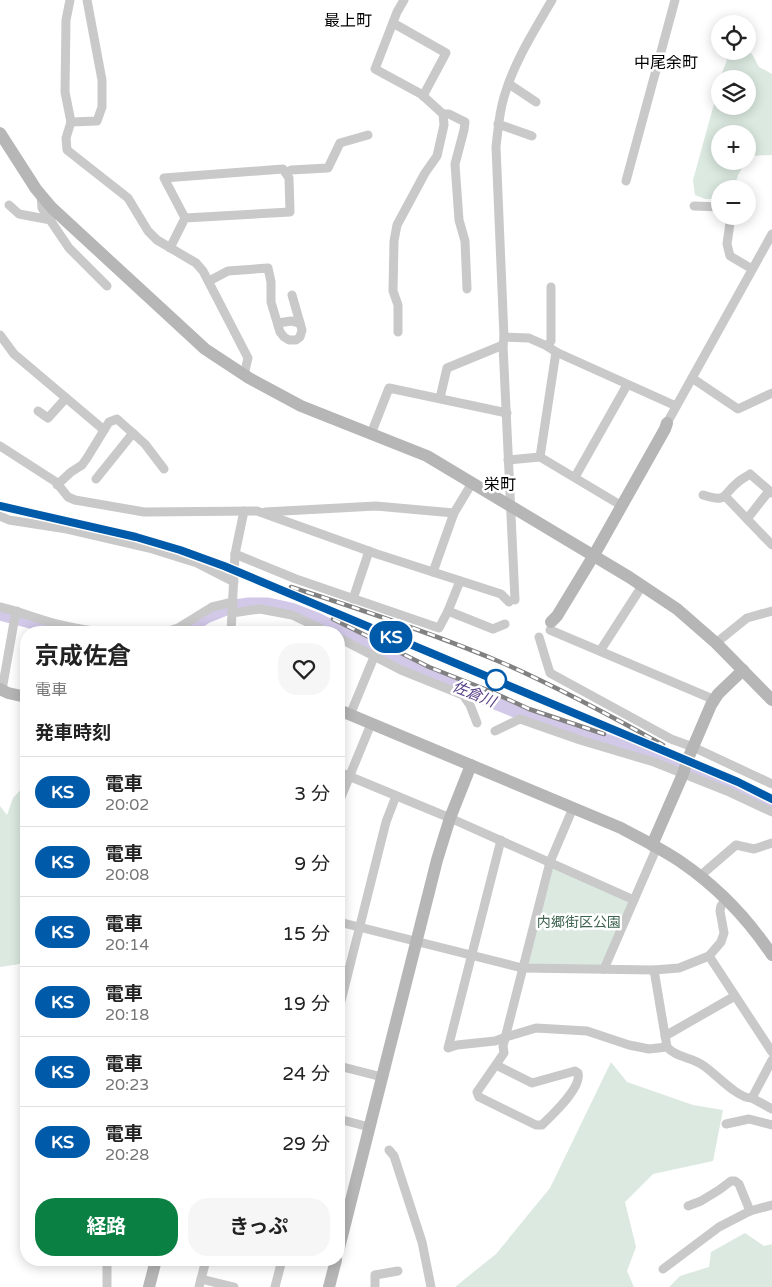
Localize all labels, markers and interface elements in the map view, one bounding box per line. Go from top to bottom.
district label: 最上町 [324,11,372,31]
map controls [711,15,756,225]
button: locate [711,15,756,60]
district label: 中尾余町 [634,53,698,73]
button: layers [711,70,756,115]
button: + [711,125,756,170]
button: − [711,180,756,225]
district label: 栄町 [484,475,516,495]
line badge: KS [368,621,414,653]
text: KS [379,626,403,648]
text: 京成佐倉 [35,642,131,671]
button: heart [278,643,330,695]
unlabelled marker [485,669,507,691]
water label: 佐倉川 [450,677,500,712]
text: 電車 [35,680,67,700]
text: 発車時刻 [35,722,111,744]
text: 電車 [105,773,143,795]
text: KS [51,781,74,803]
text: 3 分 [294,783,330,805]
text: 20:02 [105,795,149,815]
text: 電車 [105,843,143,865]
text: KS [51,851,74,873]
text: 9 分 [294,853,330,875]
text: 20:08 [105,865,149,885]
text: 電車 [105,913,143,935]
park label: 内郷街区公園 [537,914,621,931]
text: KS [51,921,74,943]
text: 15 分 [282,923,330,945]
text: 20:14 [105,935,149,955]
text: 電車 [105,983,143,1005]
text: KS [51,991,74,1013]
text: 19 分 [282,993,330,1015]
text: 20:18 [105,1005,149,1025]
text: 電車 [105,1053,143,1075]
text: KS [51,1061,74,1083]
text: 24 分 [282,1063,330,1085]
text: 20:23 [105,1075,149,1095]
text: 電車 [105,1123,143,1145]
text: KS [51,1131,74,1153]
text: 29 分 [282,1133,330,1155]
text: 20:28 [105,1145,149,1165]
button: 経路 [35,1198,178,1256]
button: きっぷ [188,1198,330,1256]

